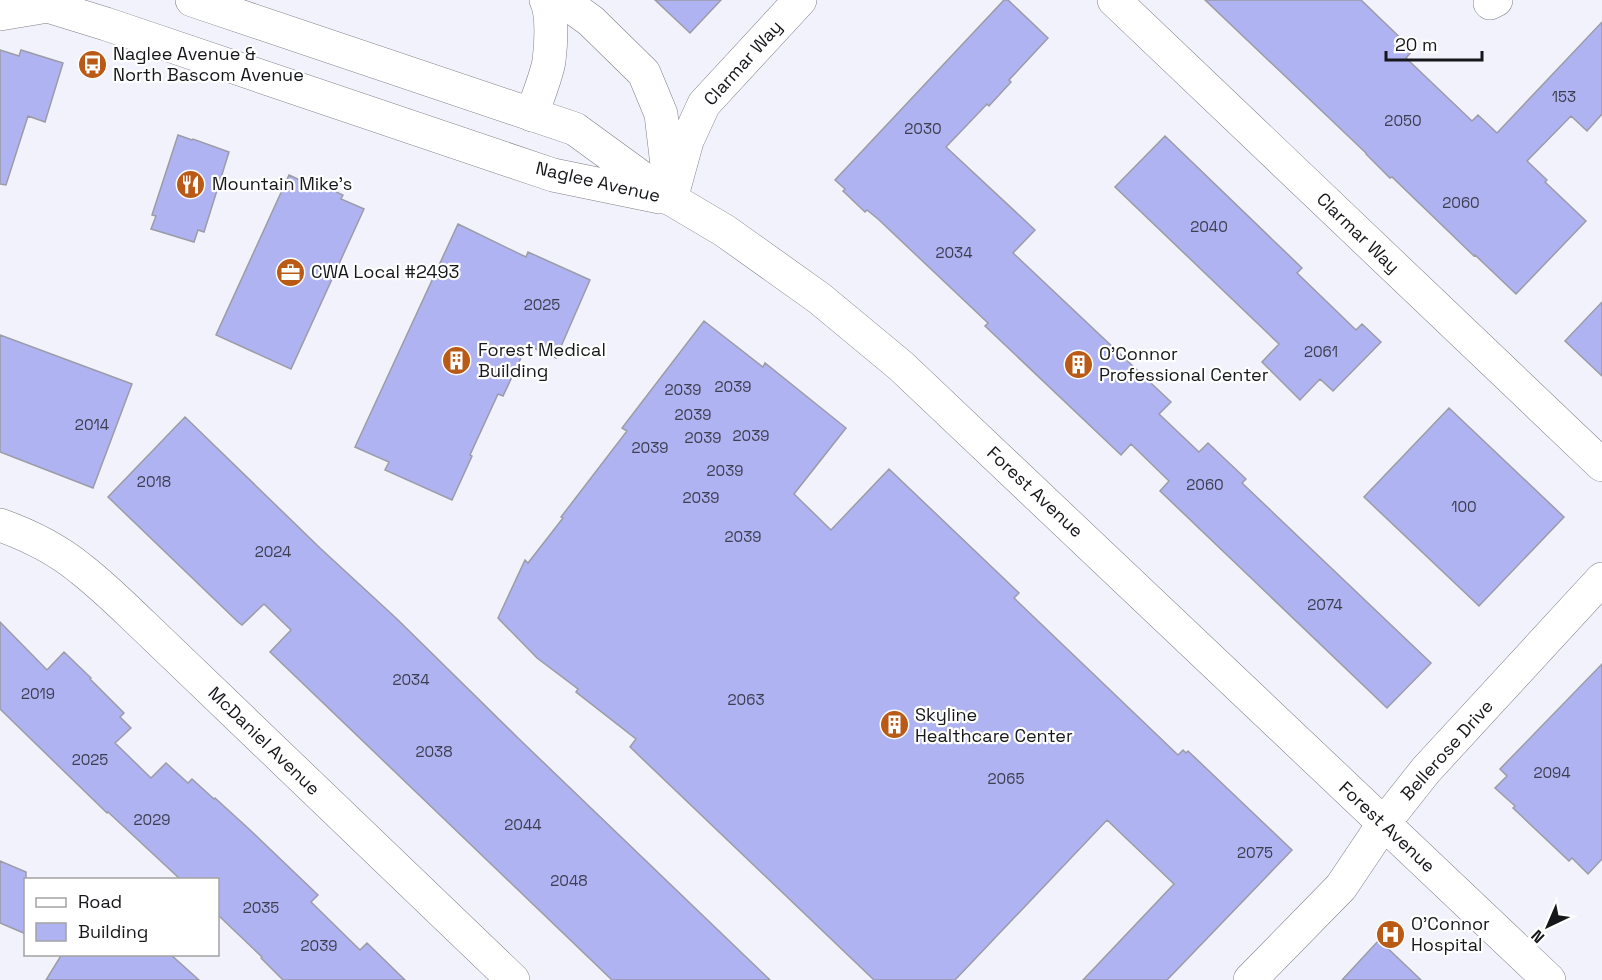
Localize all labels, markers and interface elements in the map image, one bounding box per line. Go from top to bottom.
street label: Clarmar Way [698,15,787,110]
scale bar [1386,24,1482,62]
text: 20 m [1395,33,1438,56]
place label: Naglee Avenue & North Bascom Avenue [113,42,304,86]
bus stop icon: Naglee Avenue & North Bascom Avenue [76,48,108,80]
house number: 153 [1552,87,1576,106]
house number: 2050 [1384,111,1422,130]
house number: 2030 [904,119,942,138]
street label: Naglee Avenue [534,156,663,207]
restaurant icon: Mountain Mike's [175,168,207,200]
place label: Mountain Mike's [212,172,352,195]
street label: Clarmar Way [1312,187,1405,278]
house number: 2060 [1442,193,1480,212]
house number: 2040 [1190,217,1228,236]
house number: 2034 [935,243,973,262]
office icon: CWA Local #2493 [274,256,306,288]
place label: CWA Local #2493 [311,260,459,283]
house number: 2025 [524,295,560,314]
place label: Forest Medical Building [478,338,606,382]
place label: O’Connor Professional Center [1099,342,1269,386]
house number: 2061 [1304,342,1338,361]
building icon: Forest Medical Building [441,344,473,376]
building icon: O’Connor Professional Center [1062,348,1094,380]
house number: 2039 [715,377,751,396]
house number: 2039 [665,380,701,399]
house number: 2039 [675,405,711,424]
house number: 2014 [75,415,109,434]
house number: 2039 [733,426,769,445]
house number: 2039 [685,428,721,447]
house number: 2039 [632,438,668,457]
street label: Forest Avenue [982,441,1088,542]
house number: 2039 [707,461,743,480]
house number: 2018 [137,472,171,491]
house number: 2060 [1186,475,1224,494]
house number: 2039 [683,488,719,507]
house number: 100 [1451,497,1477,516]
house number: 2039 [725,527,761,546]
house number: 2024 [255,542,291,561]
house number: 2074 [1307,595,1343,614]
house number: 2034 [392,670,430,689]
street label: McDaniel Avenue [203,681,325,800]
house number: 2019 [21,684,55,703]
house number: 2063 [728,690,764,709]
street label: Bellerose Drive [1395,695,1498,805]
place label: Skyline Healthcare Center [915,703,1073,747]
building icon: Skyline Healthcare Center [878,709,910,741]
house number: 2038 [415,742,453,761]
house number: 2025 [72,750,108,769]
house number: 2094 [1533,763,1571,782]
house number: 2065 [988,769,1024,788]
street label: Forest Avenue [1334,776,1440,877]
house number: 2029 [134,810,170,829]
house number: 2044 [504,815,542,834]
house number: 2075 [1237,843,1273,862]
house number: 2048 [550,871,588,890]
legend [24,878,219,956]
text: Road [78,890,122,913]
north arrow [1518,896,1578,956]
house number: 2035 [243,898,279,917]
place label: O’Connor Hospital [1411,912,1490,956]
hospital icon: O’Connor Hospital [1374,918,1406,950]
text: Building [78,920,148,943]
text: N [1527,925,1549,948]
house number: 2039 [301,936,337,955]

